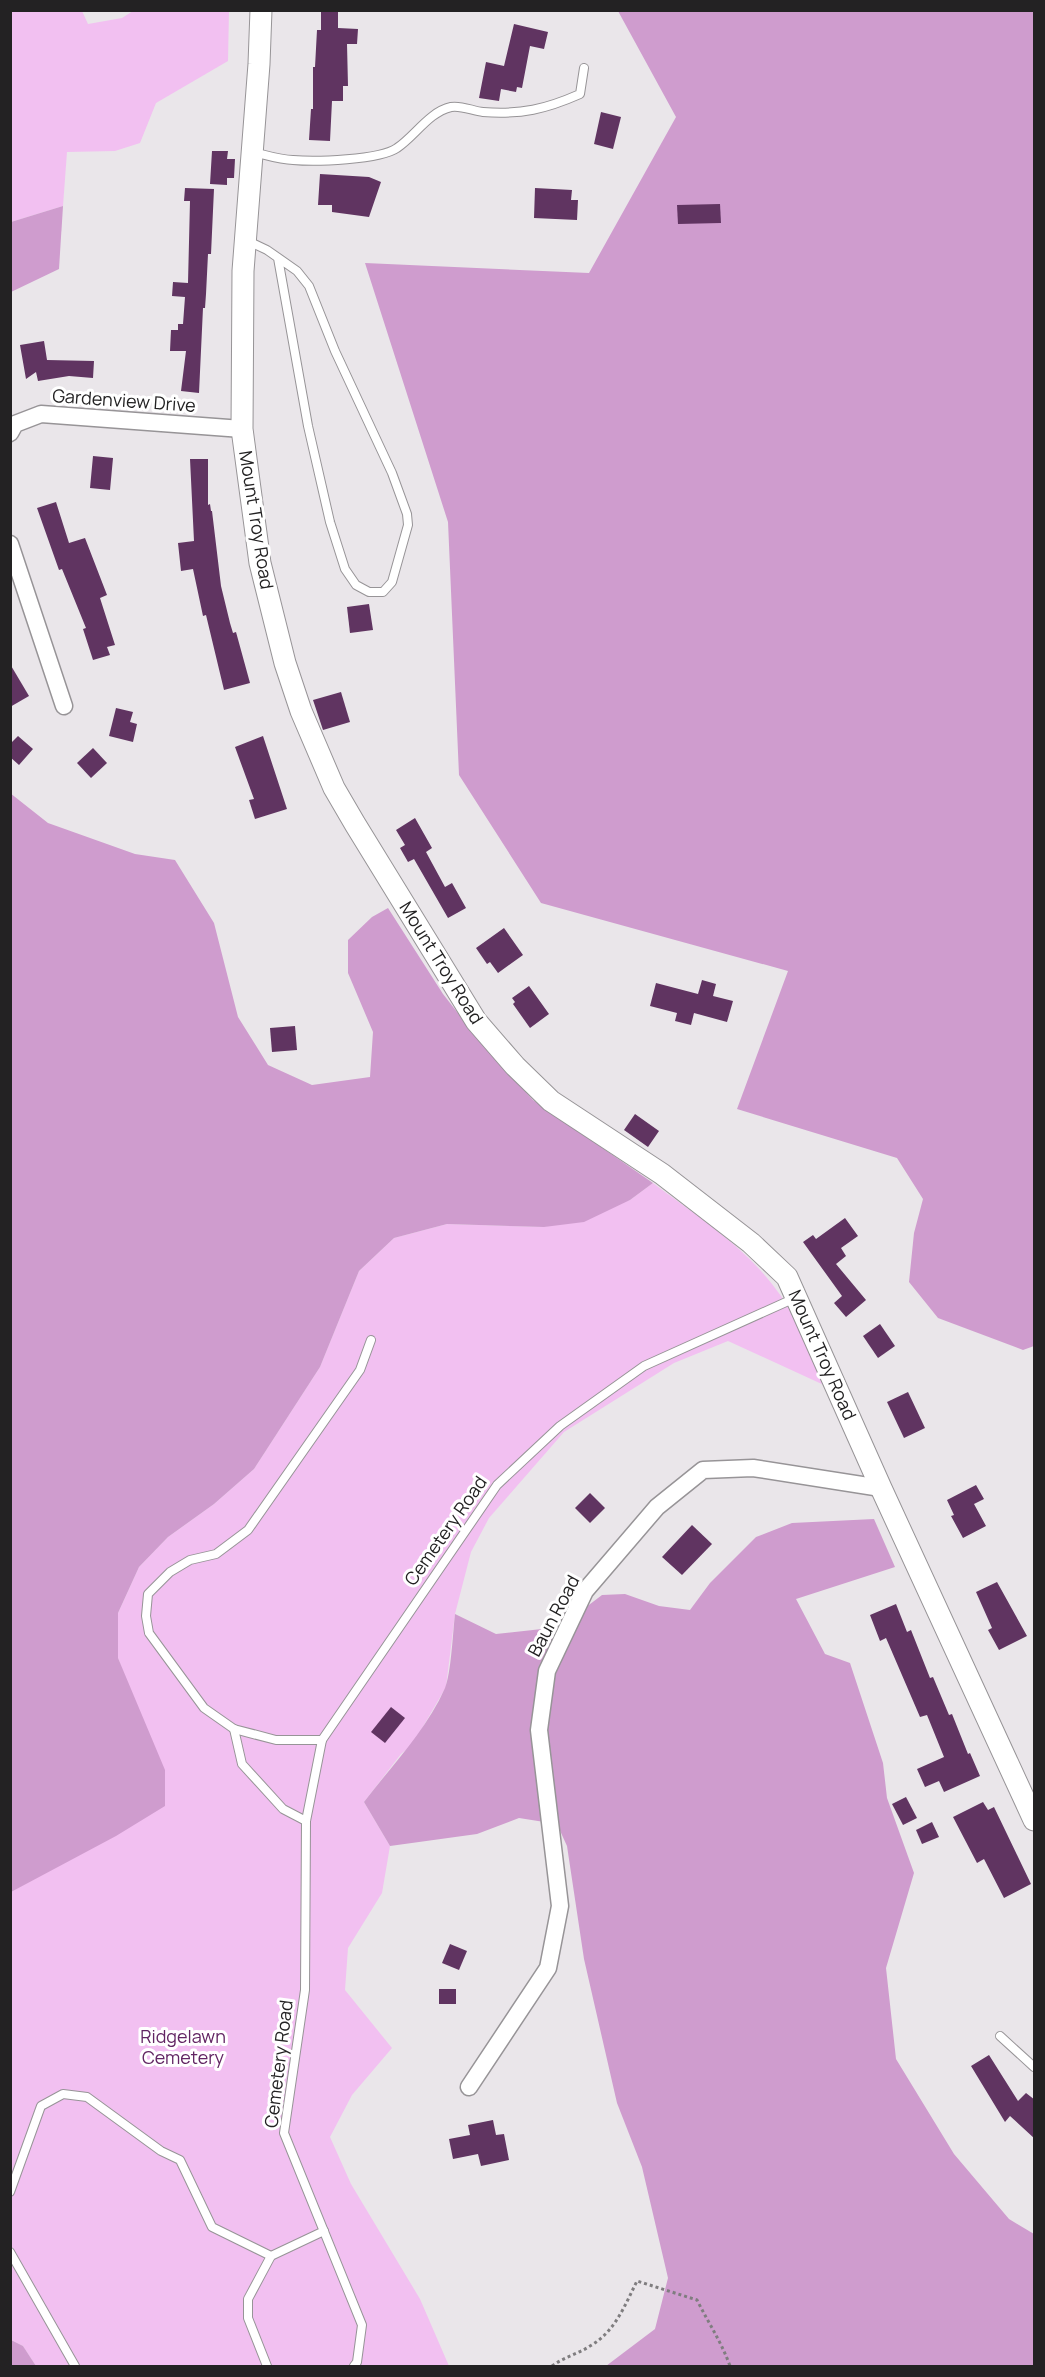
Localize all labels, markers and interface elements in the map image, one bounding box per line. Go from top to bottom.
street label: Gardenview Drive [52,383,197,417]
street label: Mount Troy Road [234,449,280,591]
street label: Mount Troy Road [395,897,489,1028]
street label: Mount Troy Road [783,1286,862,1424]
street label: Cemetery Road [399,1471,492,1590]
street label: Baun Road [522,1571,585,1660]
street label: Cemetery Road [258,1999,298,2129]
park label: Ridgelawn Cemetery [140,2024,226,2069]

